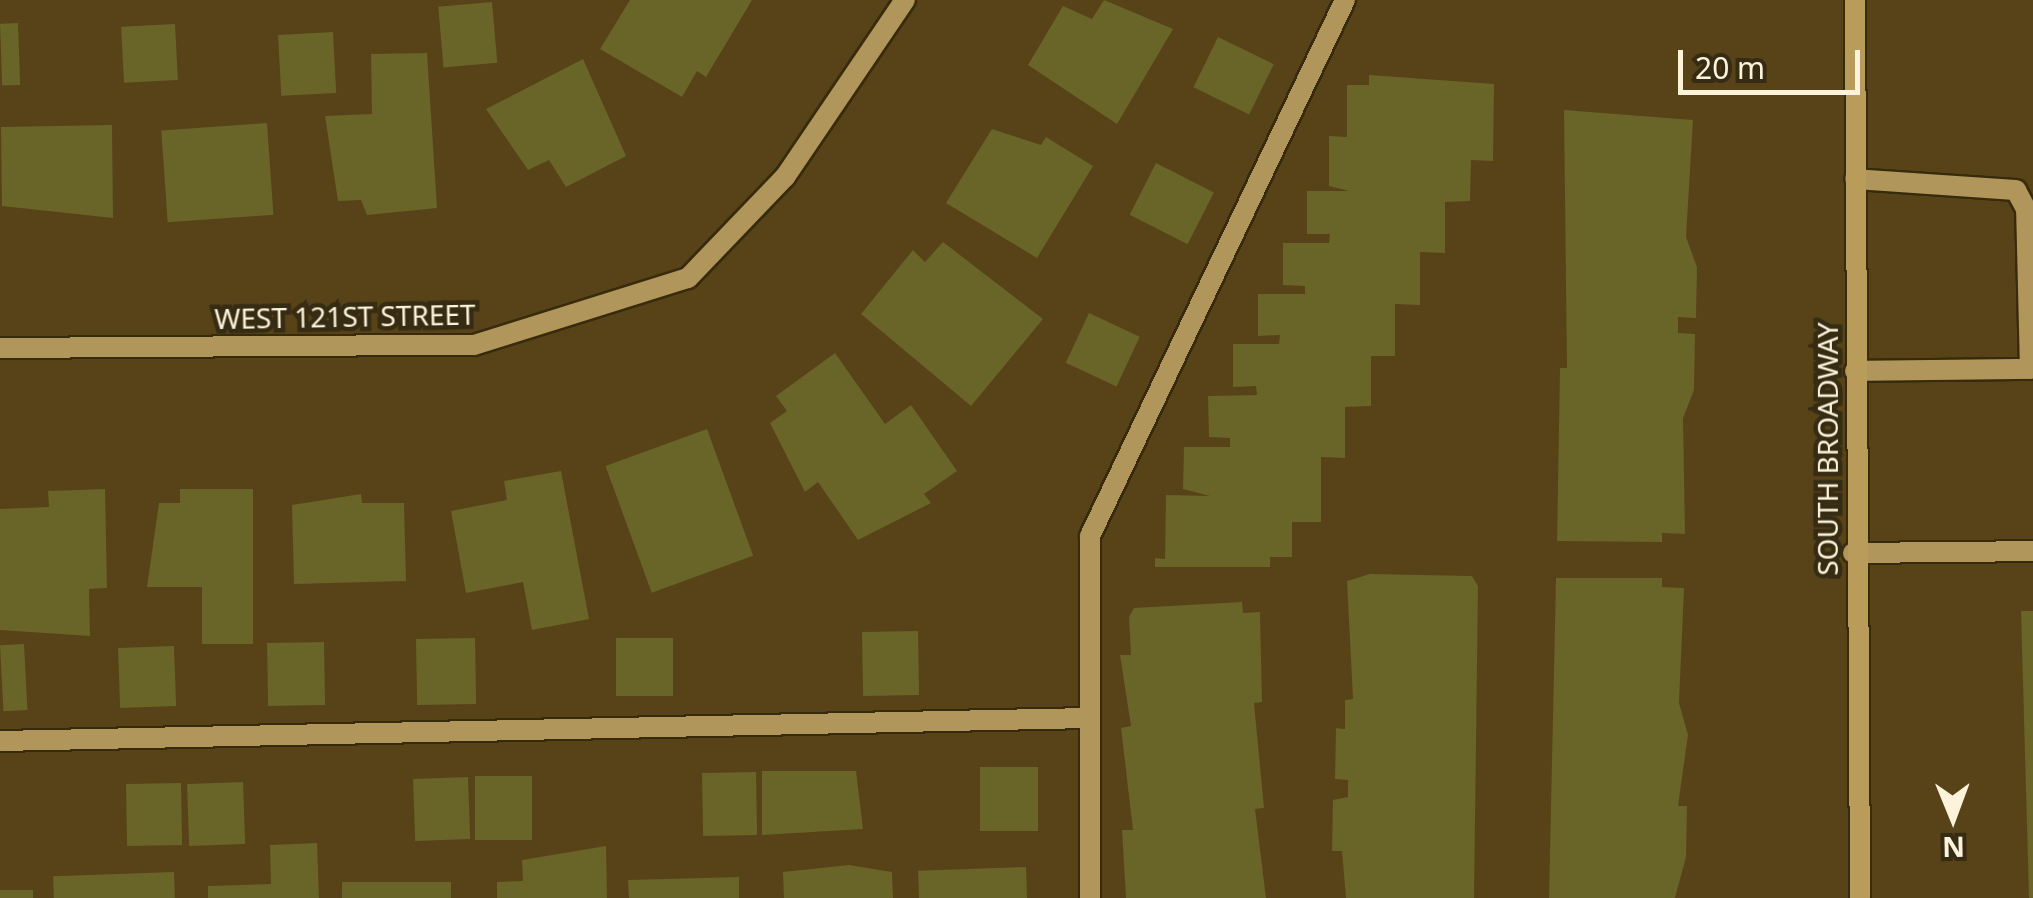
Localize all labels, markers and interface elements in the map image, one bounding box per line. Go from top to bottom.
scale bar [1683,30,1866,92]
text: 20 m [1695,47,1765,88]
street label: WEST 121ST STREET [214,297,476,335]
street label: SOUTH BROADWAY [1810,322,1844,576]
north arrow [1903,768,2003,868]
text: N [1942,829,1965,867]

